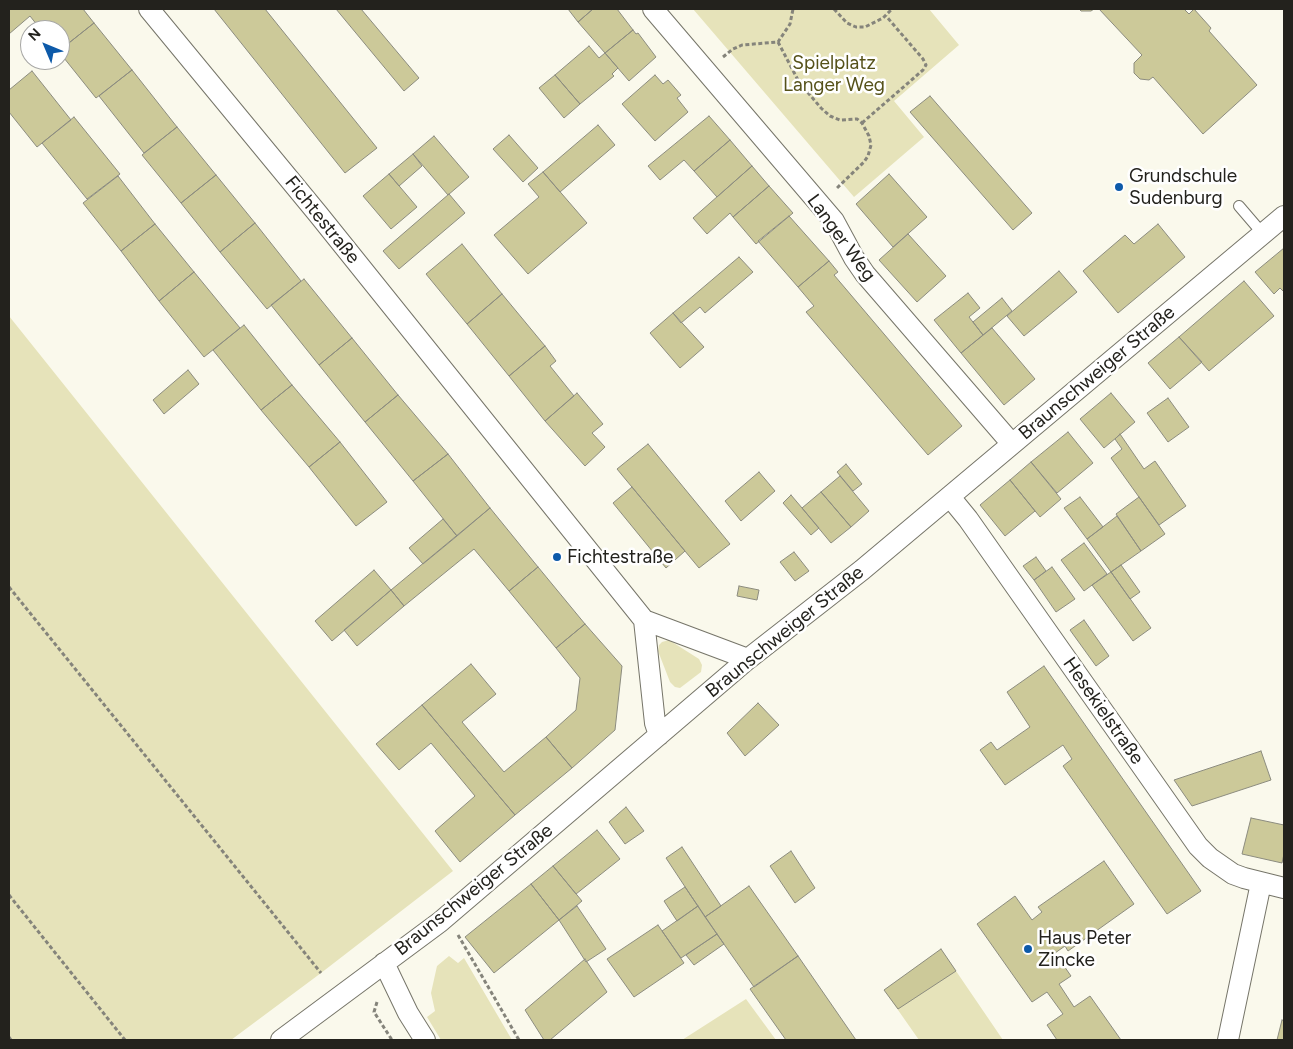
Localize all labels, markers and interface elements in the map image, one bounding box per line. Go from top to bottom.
north arrow [20,20,70,70]
text: N [25,25,45,45]
park label: Spielplatz Langer Weg [783,52,885,96]
place label: Grundschule Sudenburg [1129,165,1237,209]
street label: Fichtestraße [280,172,364,268]
marker: Grundschule Sudenburg [1113,181,1125,193]
street label: Langer Weg [802,190,880,286]
street label: Braunschweiger Straße [1014,301,1180,445]
place label: Fichtestraße [567,546,673,568]
marker: Fichtestraße [551,551,563,563]
street label: Braunschweiger Straße [701,561,869,703]
street label: Hesekielstraße [1058,653,1148,769]
street label: Braunschweiger Straße [390,819,558,961]
place label: Haus Peter Zincke [1038,927,1131,971]
marker: Haus Peter Zincke [1022,943,1034,955]

